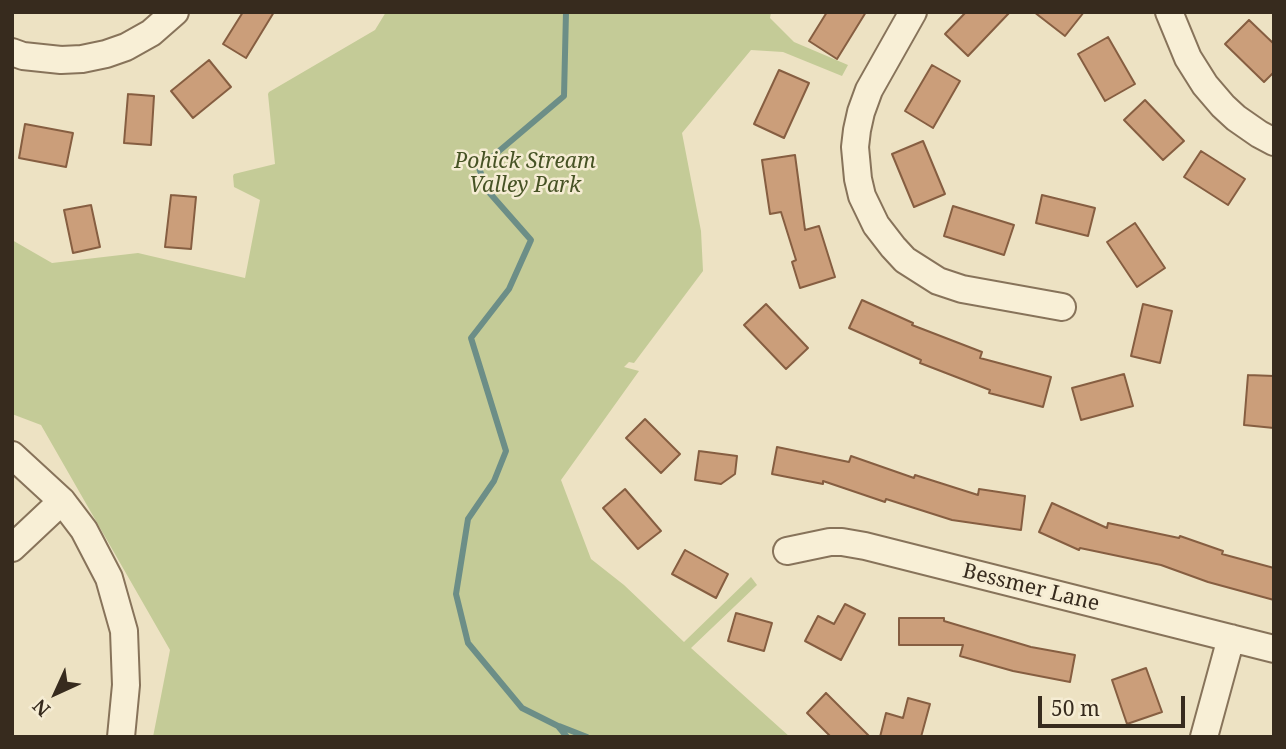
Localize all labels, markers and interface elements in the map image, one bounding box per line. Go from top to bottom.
park label: Pohick Stream Valley Park [454,149,596,199]
street label: Bessmer Lane [960,559,1102,617]
north arrow [21,658,91,728]
scale bar [1041,682,1188,726]
text: N [27,693,56,722]
text: 50 m [1051,694,1100,722]

